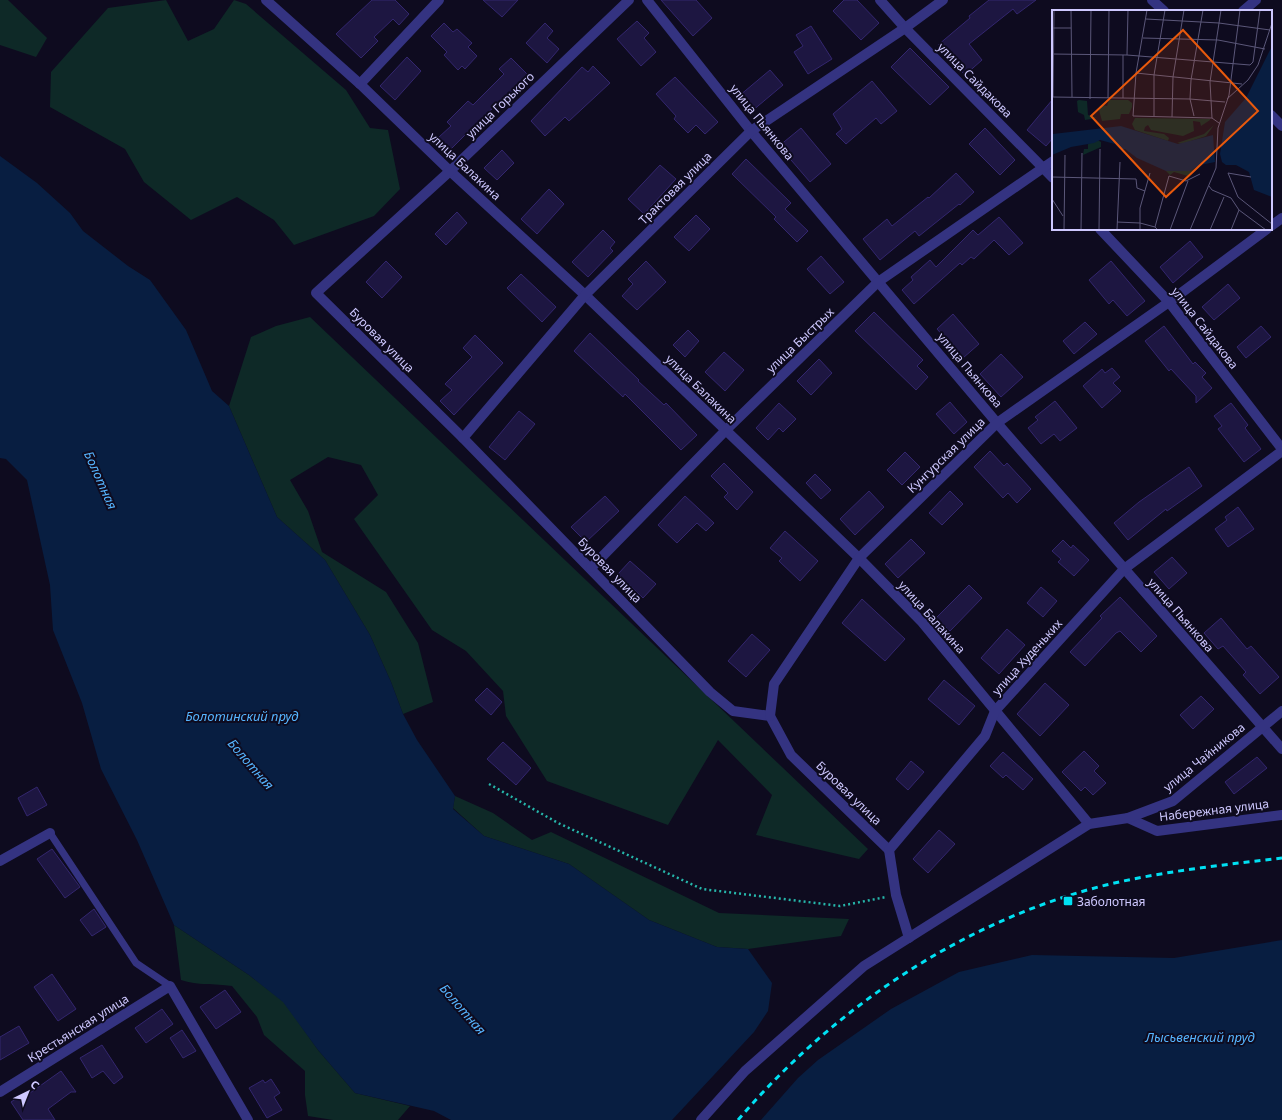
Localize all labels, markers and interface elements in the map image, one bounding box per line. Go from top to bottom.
inset map [1052,10,1272,230]
street label: улица Сайдакова [934,39,1016,121]
street label: улица Горького [462,68,538,142]
street label: улица Пьянкова [726,80,798,164]
street label: улица Балакина [425,128,505,204]
street label: Трактовая улица [635,148,715,228]
street label: улица Сайдакова [1168,284,1242,372]
street label: улица Быстрых [763,303,838,377]
street label: Буровая улица [346,304,418,376]
street label: улица Пьянкова [934,329,1006,411]
street label: улица Балакина [662,351,740,427]
street label: Кунгурская улица [903,413,989,497]
water label: Болотная [80,448,122,512]
street label: Буровая улица [574,533,646,607]
street label: улица Пьянкова [1144,574,1218,656]
street label: улица Балакина [895,577,969,657]
street label: улица Худеньких [988,615,1066,699]
water label: Болотинский пруд [185,707,299,725]
street label: улица Чайникова [1159,719,1249,795]
water label: Болотная [224,735,278,793]
street label: Буровая улица [812,757,886,829]
street label: Набережная улица [1158,795,1270,825]
place label: Заболотная [1077,893,1146,910]
marker: Заболотная [1062,895,1074,907]
water label: Болотная [436,980,490,1038]
street label: Крестьянская улица [24,990,132,1066]
water label: Лысьвенский пруд [1144,1028,1255,1046]
north arrow [8,1072,48,1112]
text: С [27,1076,43,1092]

